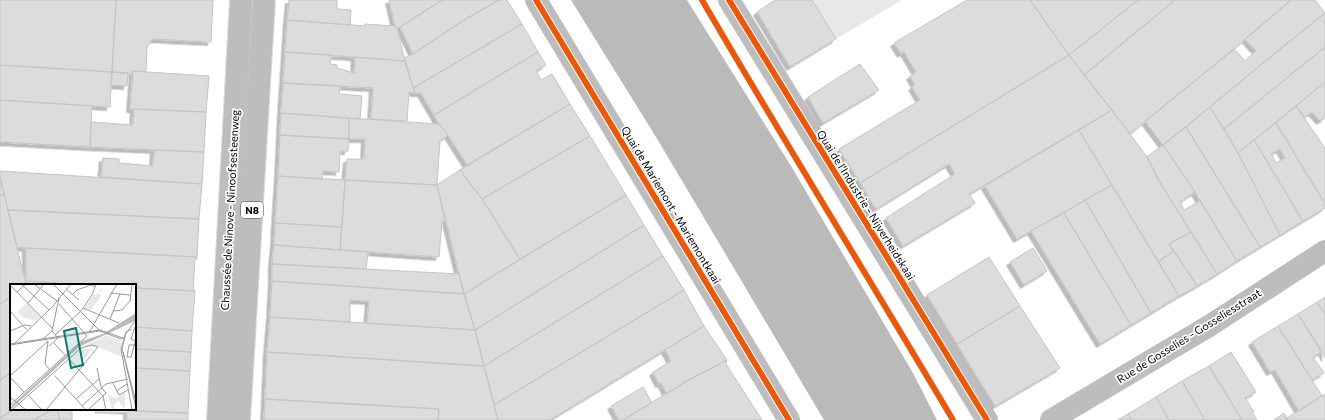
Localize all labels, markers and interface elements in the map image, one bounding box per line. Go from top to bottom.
street label: Chaussée de Ninove - Ninoofsesteenweg [218,109,241,311]
street label: Quai de Mariemont - Mariemontkaai [619,124,724,286]
street label: Quai de l'Industrie - Nijverheidskaai [815,127,918,282]
road number: N8 [241,202,263,218]
inset map [10,284,136,410]
street label: Rue de Gosselies - Gosseliesstraat [1114,285,1264,386]

